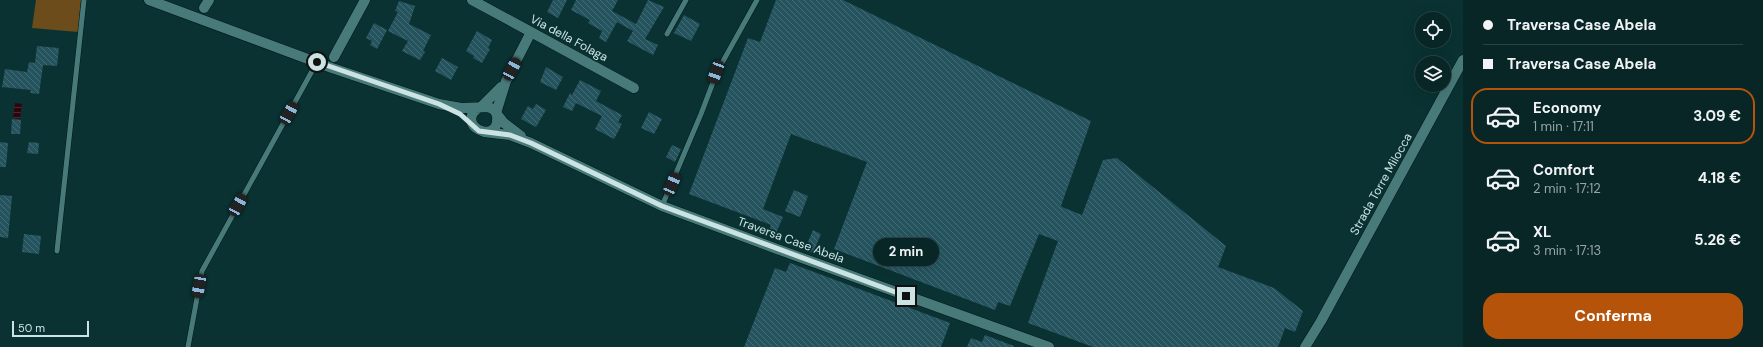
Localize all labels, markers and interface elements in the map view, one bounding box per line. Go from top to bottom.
street label: Via della Folaga [527,11,611,65]
map controls [1415,12,1451,92]
button: locate [1415,12,1451,48]
text: Traversa Case Abela [1507,15,1656,35]
route start [308,53,326,71]
text: Traversa Case Abela [1507,54,1656,74]
car [501,56,523,82]
button: layers [1415,56,1451,92]
car [706,59,726,85]
icon: car [1485,98,1521,134]
text: Economy [1533,98,1601,118]
car [278,100,300,126]
text: 3.09 € [1693,106,1741,126]
text: 1 min · 17:11 [1533,118,1594,135]
street label: Strada Torre Milocca [1346,130,1416,238]
icon: car [1485,160,1521,196]
text: Comfort [1533,160,1594,180]
text: 4.18 € [1698,168,1741,188]
car [662,171,682,197]
text: 2 min · 17:12 [1533,180,1601,197]
car [227,192,249,218]
street label: Traversa Case Abela [735,213,847,267]
icon: car [1485,222,1521,258]
text: XL [1533,222,1551,242]
text: 5.26 € [1694,230,1741,250]
callout: 2 min [873,238,939,266]
text: 3 min · 17:13 [1533,242,1601,259]
text: 2 min [889,243,923,260]
car [191,273,207,299]
route end [897,287,915,305]
button: Conferma [1483,293,1743,339]
scale bar [12,319,89,338]
text: 50 m [18,321,45,335]

